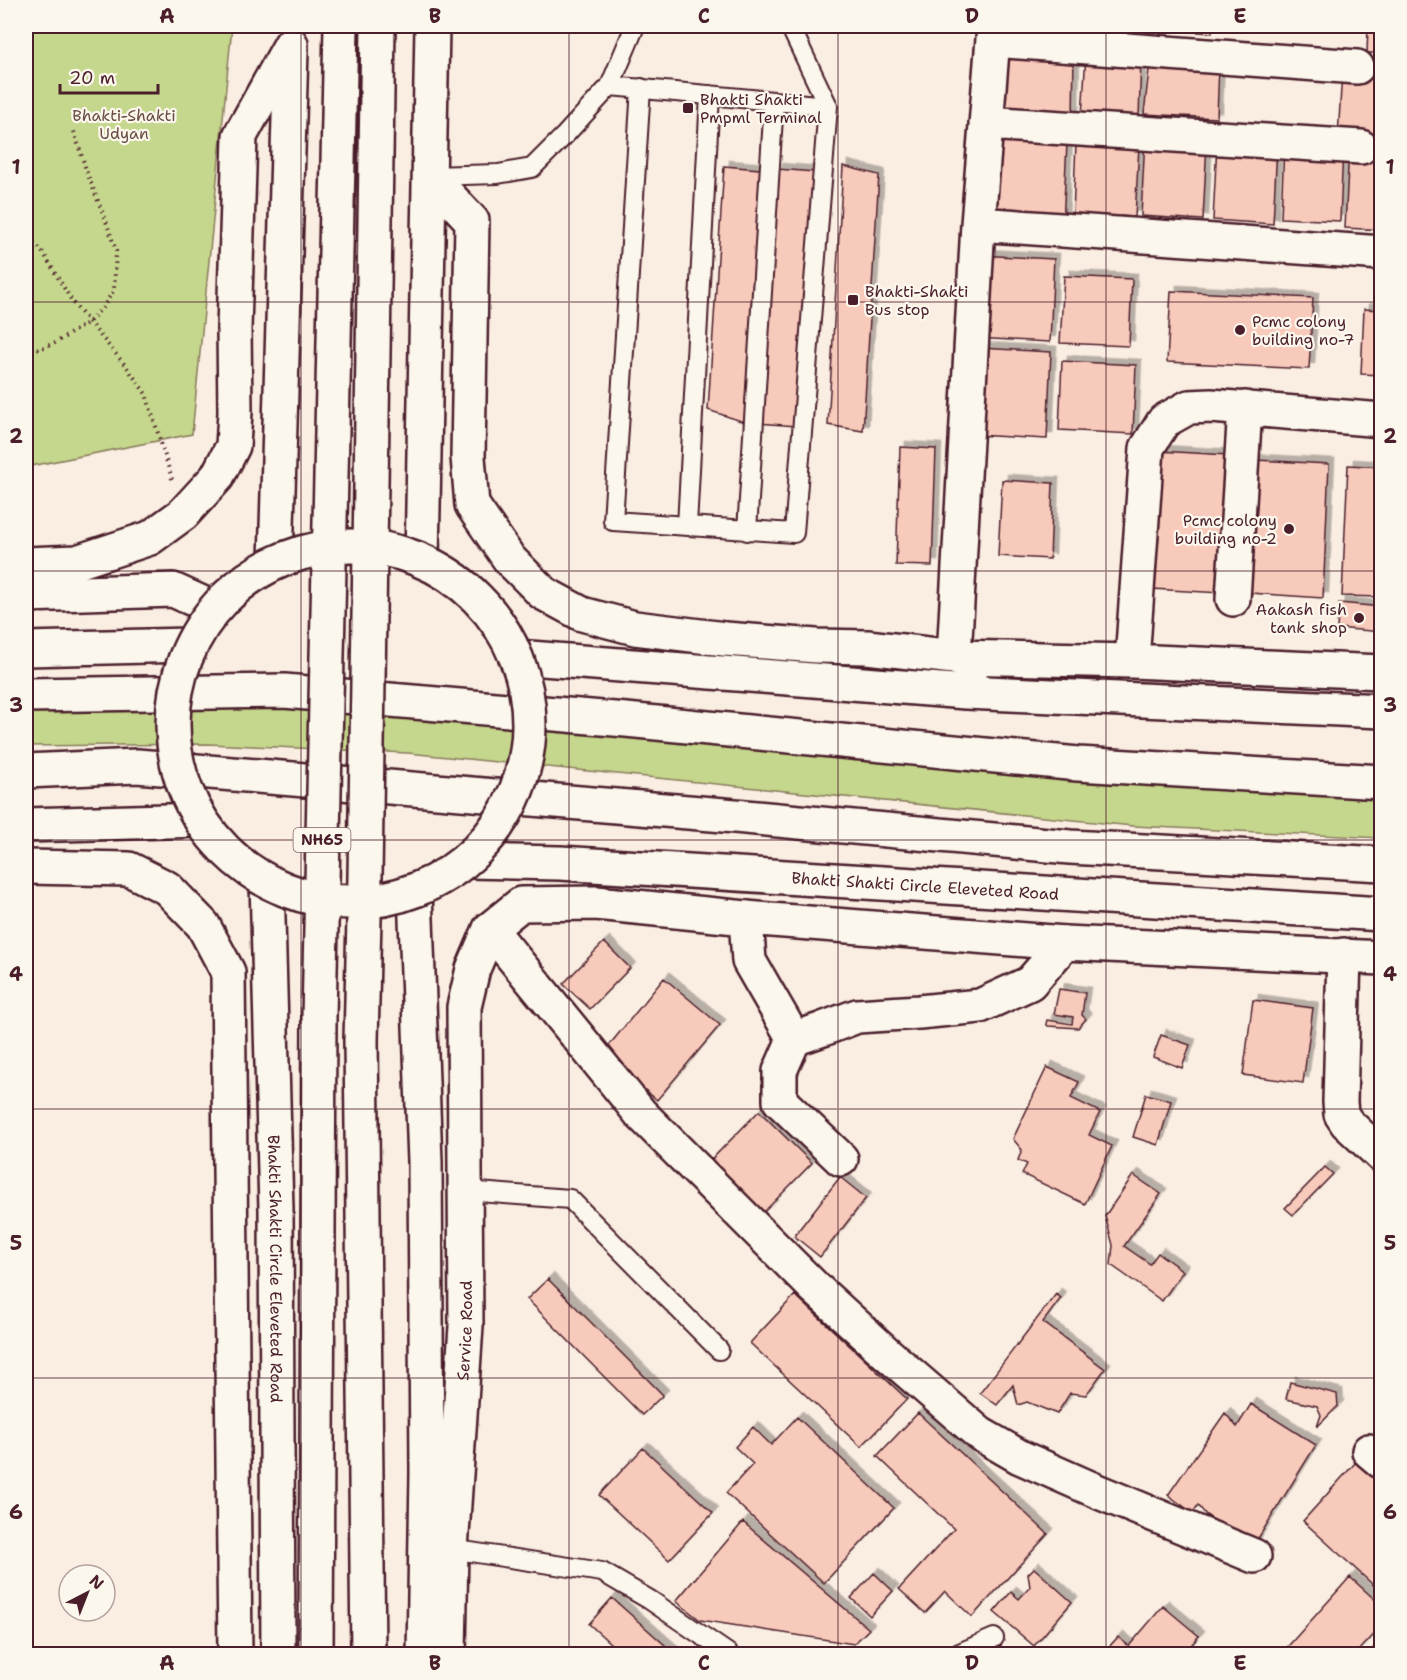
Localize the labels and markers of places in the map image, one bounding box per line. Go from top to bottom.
place label: Bhakti Shakti Pmpml Terminal [700,89,822,128]
marker: Bhakti Shakti Pmpml Terminal [681,101,695,115]
place label: Bhakti-Shakti Bus stop [865,281,969,320]
marker: Bhakti-Shakti Bus stop [846,293,860,307]
place label: Pcmc colony building no-7 [1252,311,1355,350]
marker: Pcmc colony building no-7 [1233,323,1247,337]
place label: Pcmc colony building no-2 [1175,510,1277,549]
marker: Pcmc colony building no-2 [1282,522,1296,536]
place label: Aakash fish tank shop [1256,599,1347,638]
marker: Aakash fish tank shop [1352,611,1366,625]

